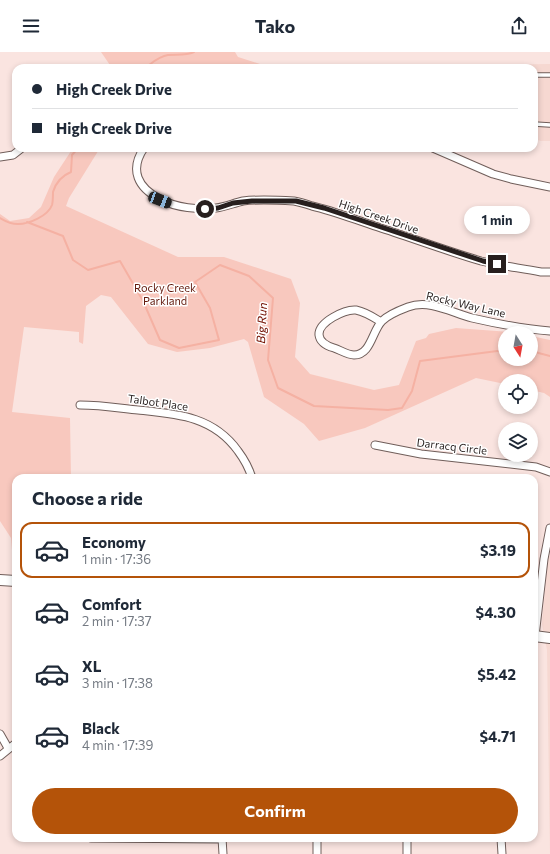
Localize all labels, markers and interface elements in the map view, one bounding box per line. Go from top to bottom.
icon: menu [20,15,42,37]
text: Tako [255,15,295,37]
icon: share [508,15,530,37]
text: High Creek Drive [56,80,172,98]
text: High Creek Drive [56,119,172,137]
car [147,190,173,210]
street label: High Creek Drive [337,196,421,236]
route start [196,200,214,218]
callout: 1 min [464,206,530,234]
text: 1 min [482,212,512,228]
route end [488,255,506,273]
park label: Rocky Creek Parkland [134,281,196,307]
street label: Rocky Way Lane [425,289,507,319]
water label: Big Run [253,302,269,344]
north arrow [498,326,538,366]
map controls [498,326,538,462]
button: locate [498,374,538,414]
street label: Talbot Place [127,391,189,413]
button: layers [498,422,538,462]
street label: Darracq Circle [416,435,488,457]
text: Choose a ride [32,487,143,509]
icon: car [34,532,70,568]
text: Economy [82,533,146,551]
text: $3.19 [480,541,516,559]
text: 1 min · 17:36 [82,551,151,567]
icon: car [34,594,70,630]
text: Comfort [82,595,142,613]
text: $4.30 [476,603,516,621]
text: 2 min · 17:37 [82,613,152,629]
icon: car [34,656,70,692]
text: XL [82,657,101,675]
text: $5.42 [477,665,516,683]
text: 3 min · 17:38 [82,675,153,691]
icon: car [34,718,70,754]
text: Black [82,719,120,737]
text: $4.71 [479,727,516,745]
text: 4 min · 17:39 [82,737,153,753]
button: Confirm [32,788,518,834]

